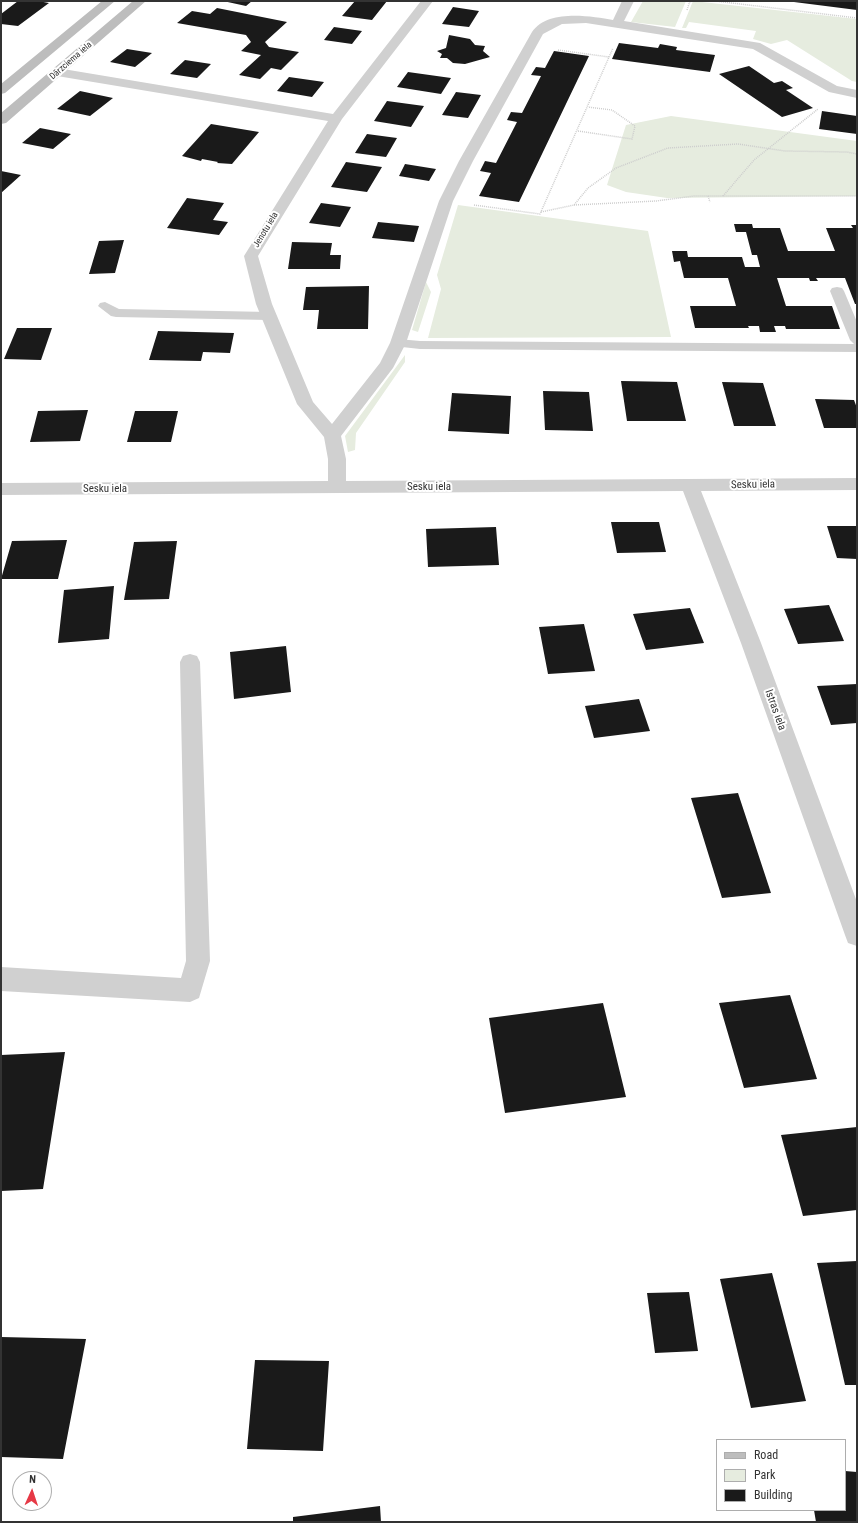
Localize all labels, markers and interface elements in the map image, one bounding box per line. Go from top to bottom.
street label: Dārzciema iela [48,40,94,82]
street label: Jenotu iela [251,210,281,250]
street label: Sesku iela [731,478,775,492]
street label: Sesku iela [407,480,451,494]
street label: Sesku iela [83,482,127,496]
street label: Istras iela [762,688,788,732]
legend [716,1439,846,1511]
text: Road [754,1448,778,1462]
text: Park [754,1468,775,1482]
north arrow [12,1471,52,1511]
text: N [29,1473,36,1486]
text: Building [754,1488,792,1502]

